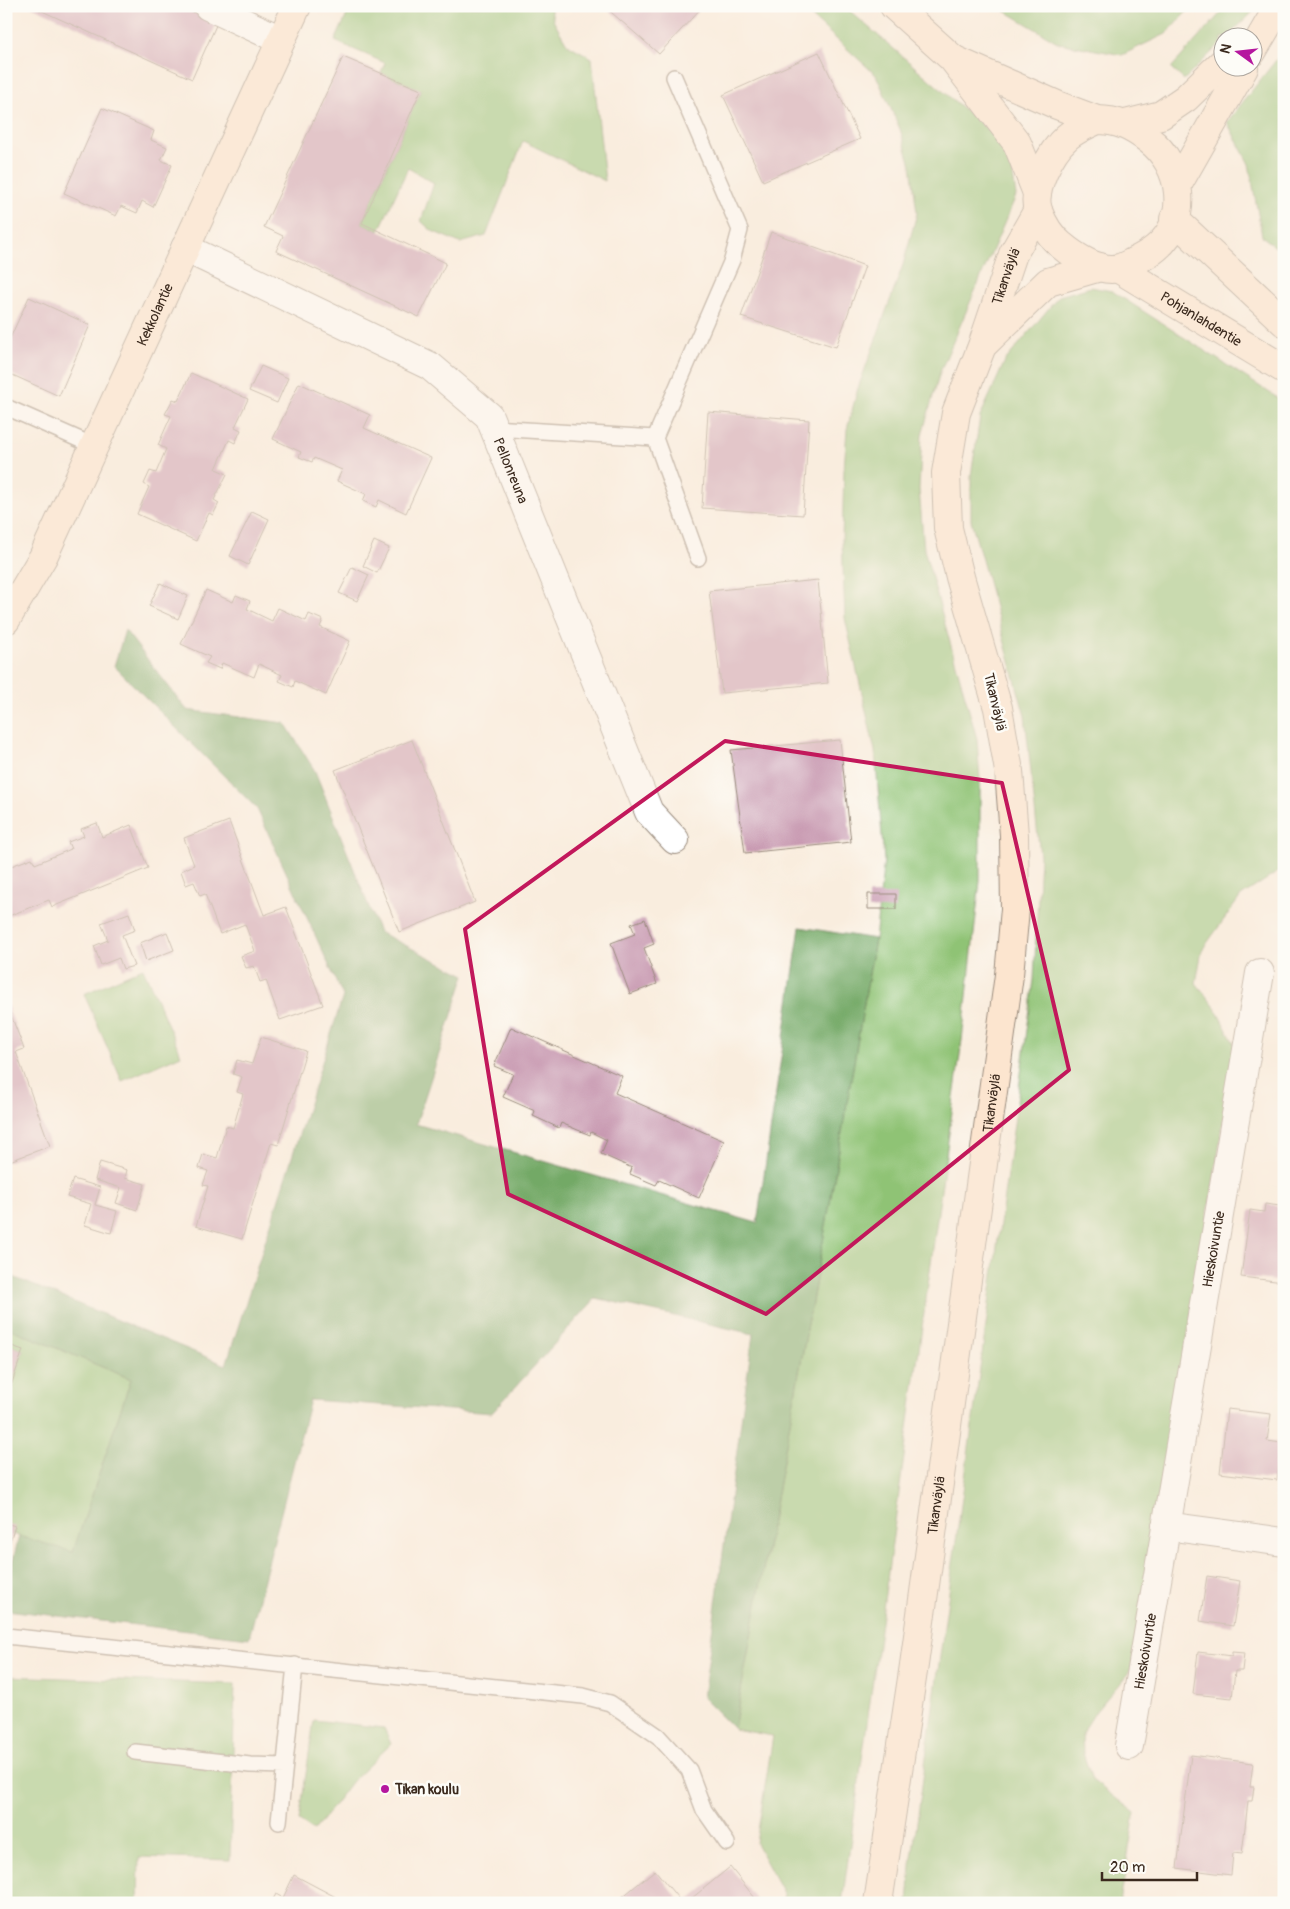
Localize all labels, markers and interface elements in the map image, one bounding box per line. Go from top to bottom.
north arrow [1212,28,1262,78]
text: N [1216,42,1235,56]
street label: Tikanväylä [988,244,1023,307]
street label: Kekkolantie [133,281,177,349]
street label: Pohjanlahdentie [1157,288,1245,350]
street label: Pellonreuna [490,435,532,506]
street label: Tikanväylä [980,671,1010,733]
street label: Tikanväylä [979,1073,1004,1133]
street label: Hieskoivuntie [1198,1210,1228,1288]
street label: Tikanväylä [924,1475,948,1536]
street label: Hieskoivuntie [1130,1612,1160,1691]
place label: Tikan koulu [394,1781,459,1798]
marker: Tikan koulu [379,1783,391,1795]
scale bar [1102,1849,1198,1881]
text: 20 m [1110,1858,1145,1877]

